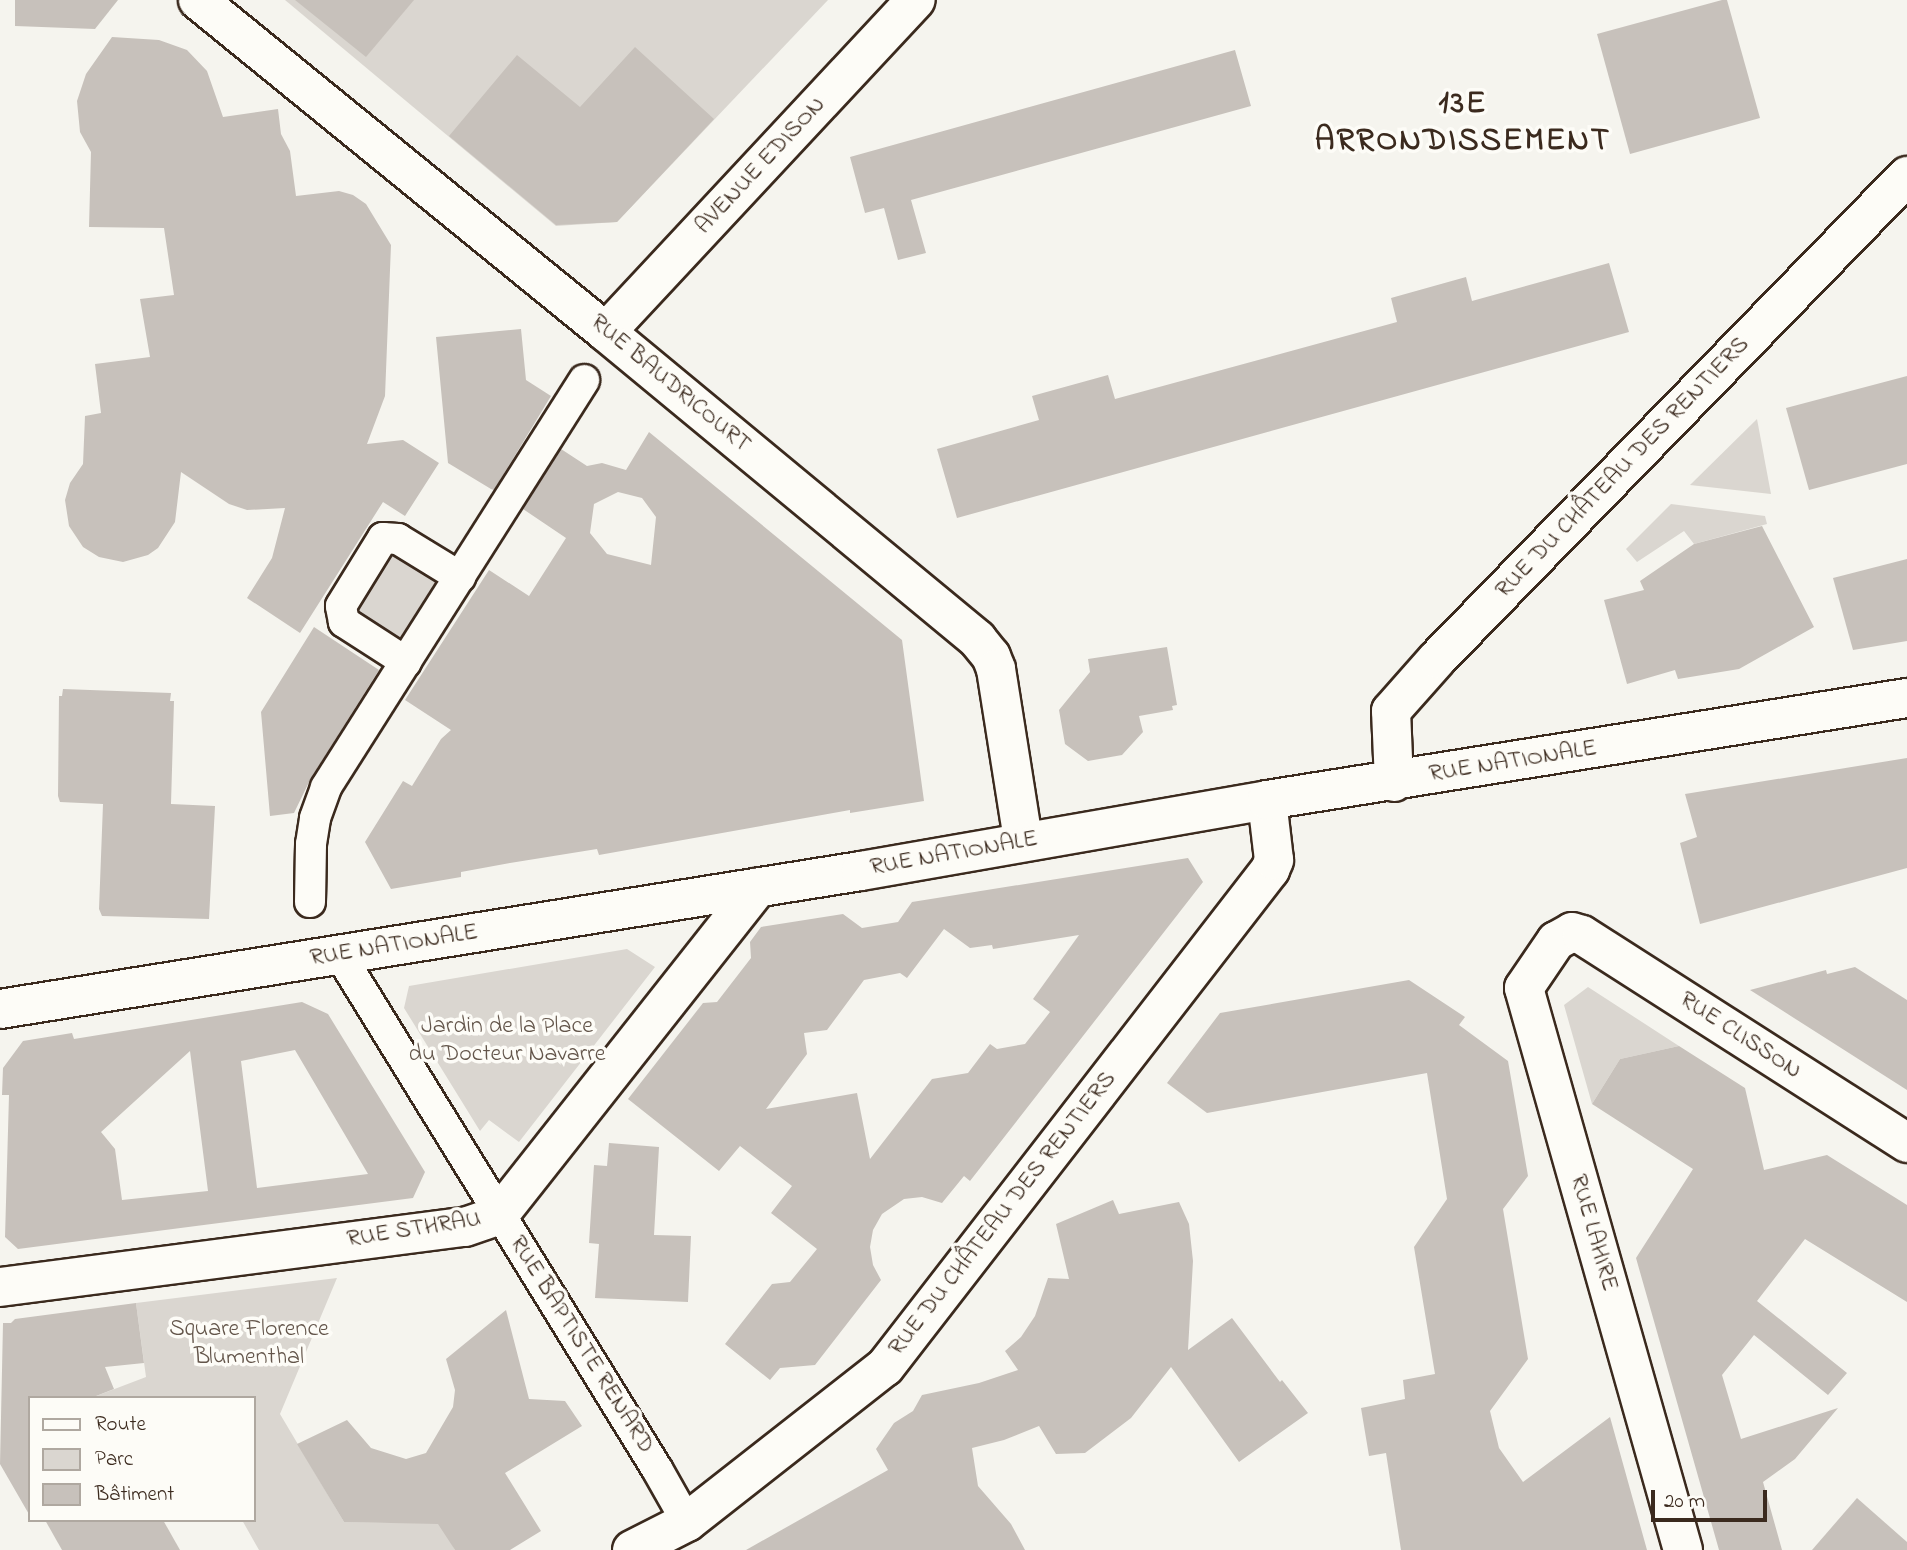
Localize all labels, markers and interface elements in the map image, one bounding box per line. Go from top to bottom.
district label: 13E ARRONDISSEMENT [1317,87,1609,162]
street label: AVENUE EDISON [690,91,832,241]
street label: RUE BAUDRICOURT [584,308,756,460]
street label: RUE DU CHÂTEAU DES RENTIERS [1490,331,1756,605]
street label: RUE NATIONALE [1427,735,1599,789]
street label: RUE NATIONALE [868,825,1040,883]
street label: RUE NATIONALE [308,919,480,973]
street label: RUE CLISSON [1674,986,1806,1086]
park label: Jardin de la Place du Docteur Navarre [409,1013,605,1069]
street label: RUE DU CHÂTEAU DES RENTIERS [883,1066,1123,1362]
street label: RUE LAHIRE [1563,1171,1623,1295]
street label: RUE STHRAU [345,1205,483,1255]
street label: RUE BAPTISTE RENARD [502,1231,660,1459]
park label: Square Florence Blumenthal [169,1316,329,1372]
legend [28,1396,256,1522]
text: Route [95,1410,146,1440]
text: Parc [95,1445,133,1475]
scale bar [1655,1476,1770,1520]
text: Bâtiment [95,1480,174,1510]
text: 20 m [1664,1487,1705,1517]

